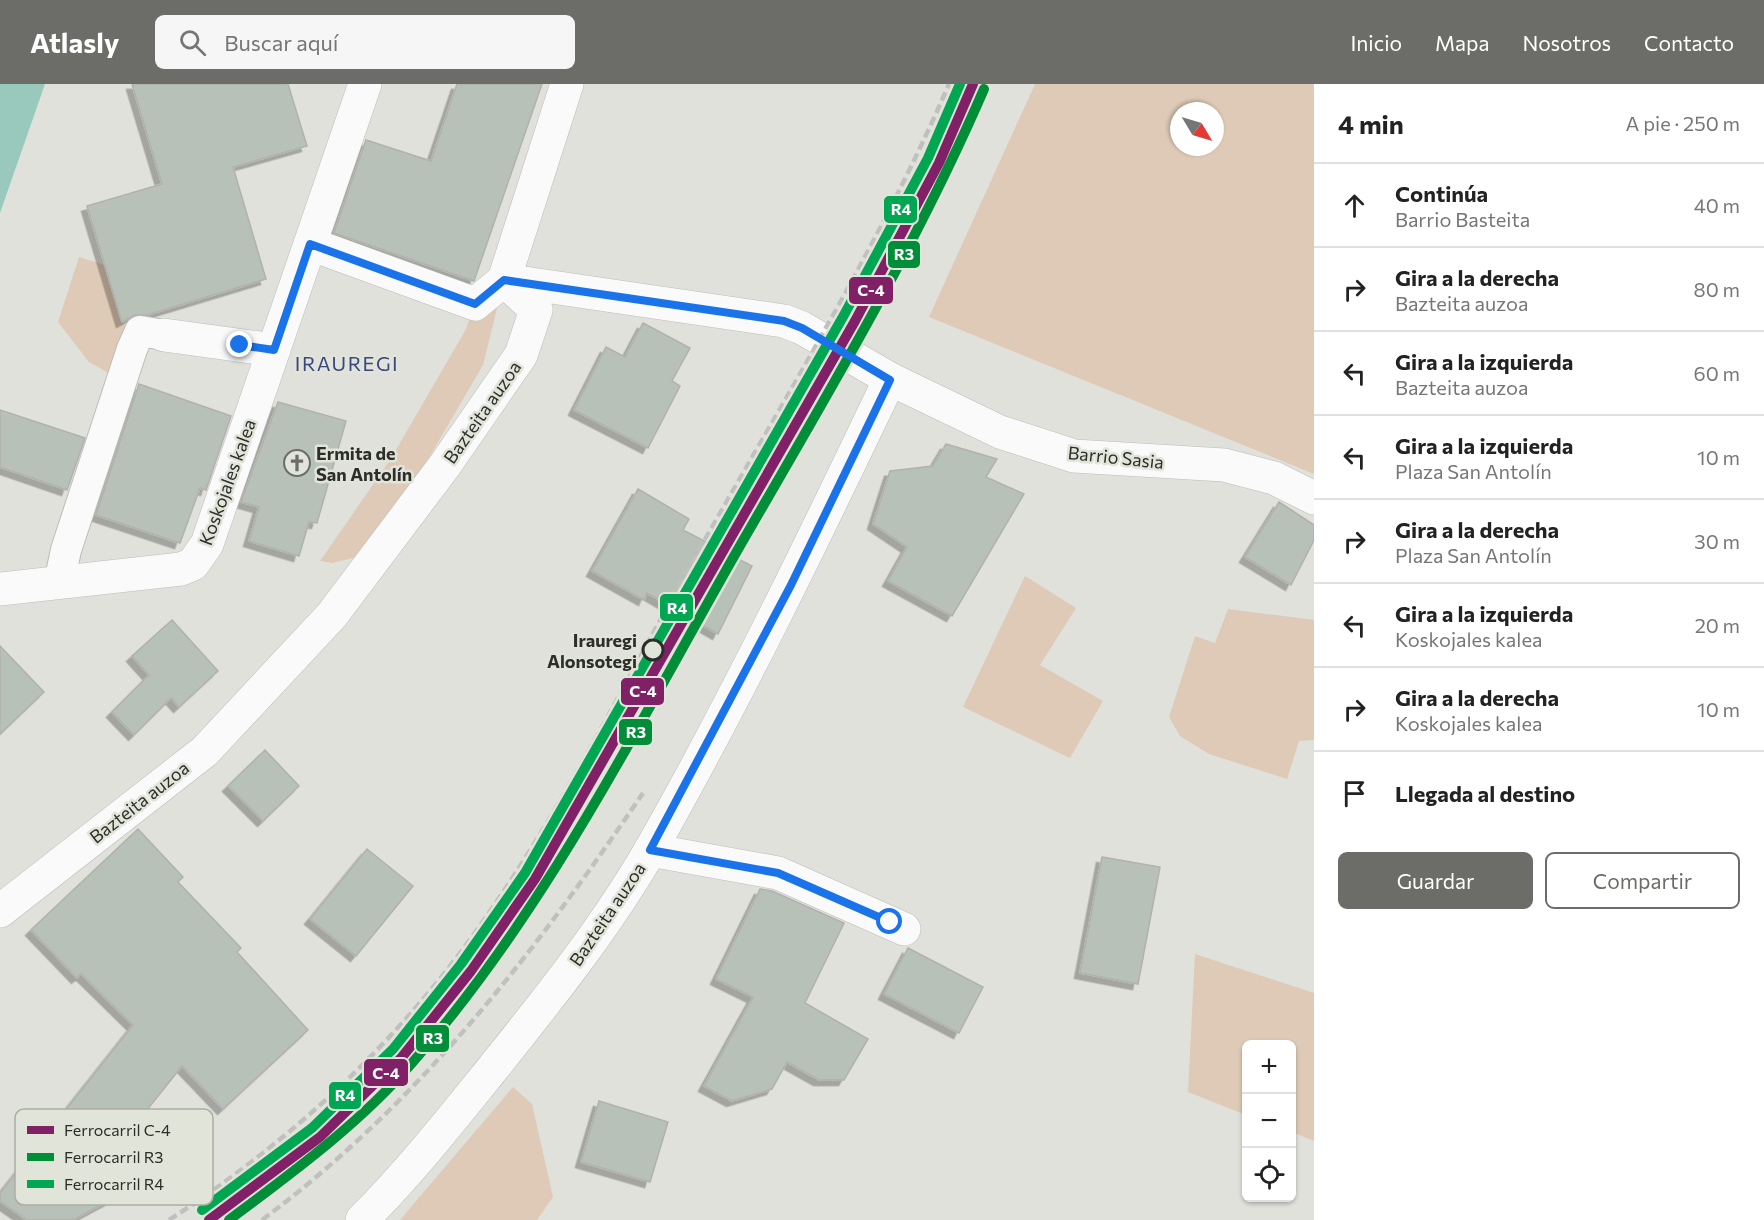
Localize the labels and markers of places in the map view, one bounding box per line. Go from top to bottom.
place label: Ermita de San Antolín [316,442,412,485]
church icon: Ermita de San Antolín [282,448,312,478]
place label: Irauregi Alonsotegi [547,629,637,672]
marker: Irauregi Alonsotegi [642,639,664,661]

